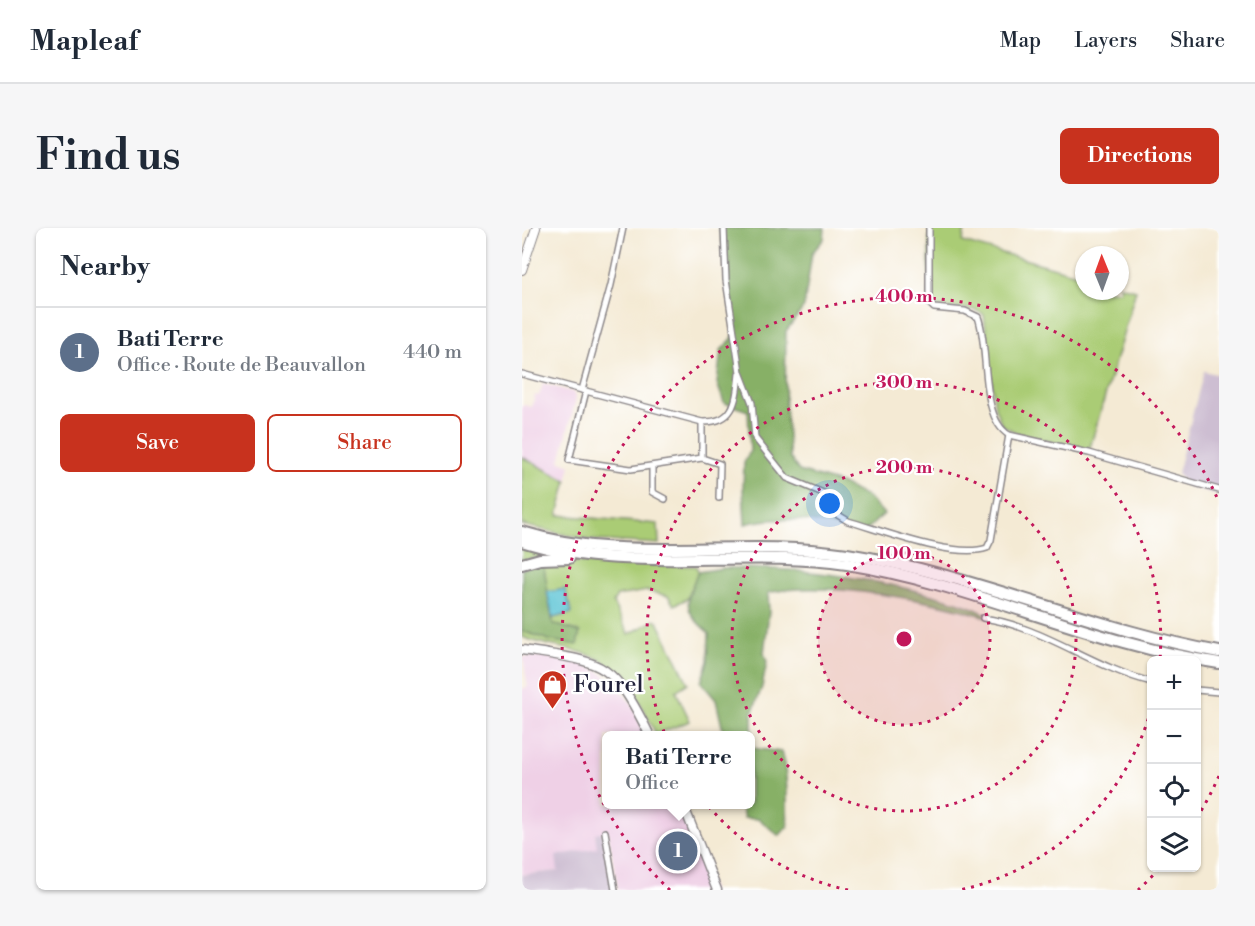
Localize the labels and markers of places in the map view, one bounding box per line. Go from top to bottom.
centre of rings [894,629,914,649]
shop icon: Fourel [536,668,568,710]
place label: Fourel [573,670,644,700]
pin: 1 [658,828,698,874]

